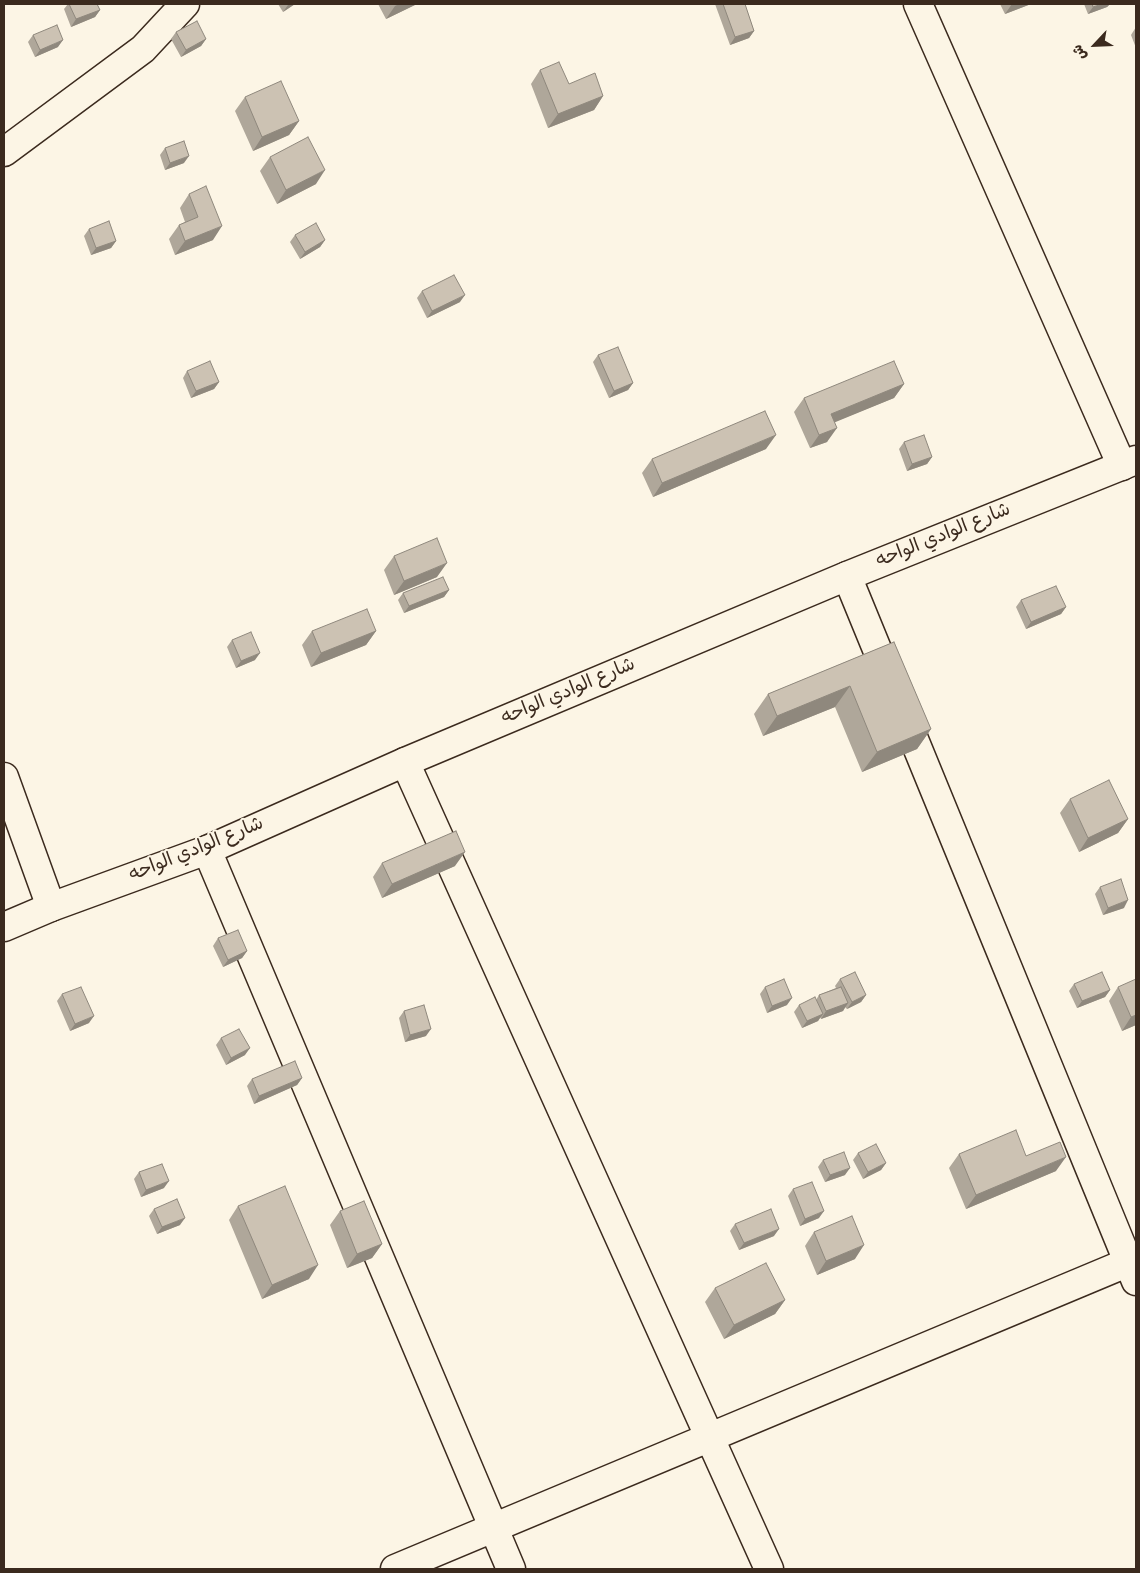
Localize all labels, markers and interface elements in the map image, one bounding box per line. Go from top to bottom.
north arrow [1070,20,1120,70]
text: ش [1070,41,1092,62]
street label: شارع الوادي الواحه [873,500,1015,574]
street label: شارع الوادي الواحه [499,655,639,731]
street label: شارع الوادي الواحه [126,814,268,888]

